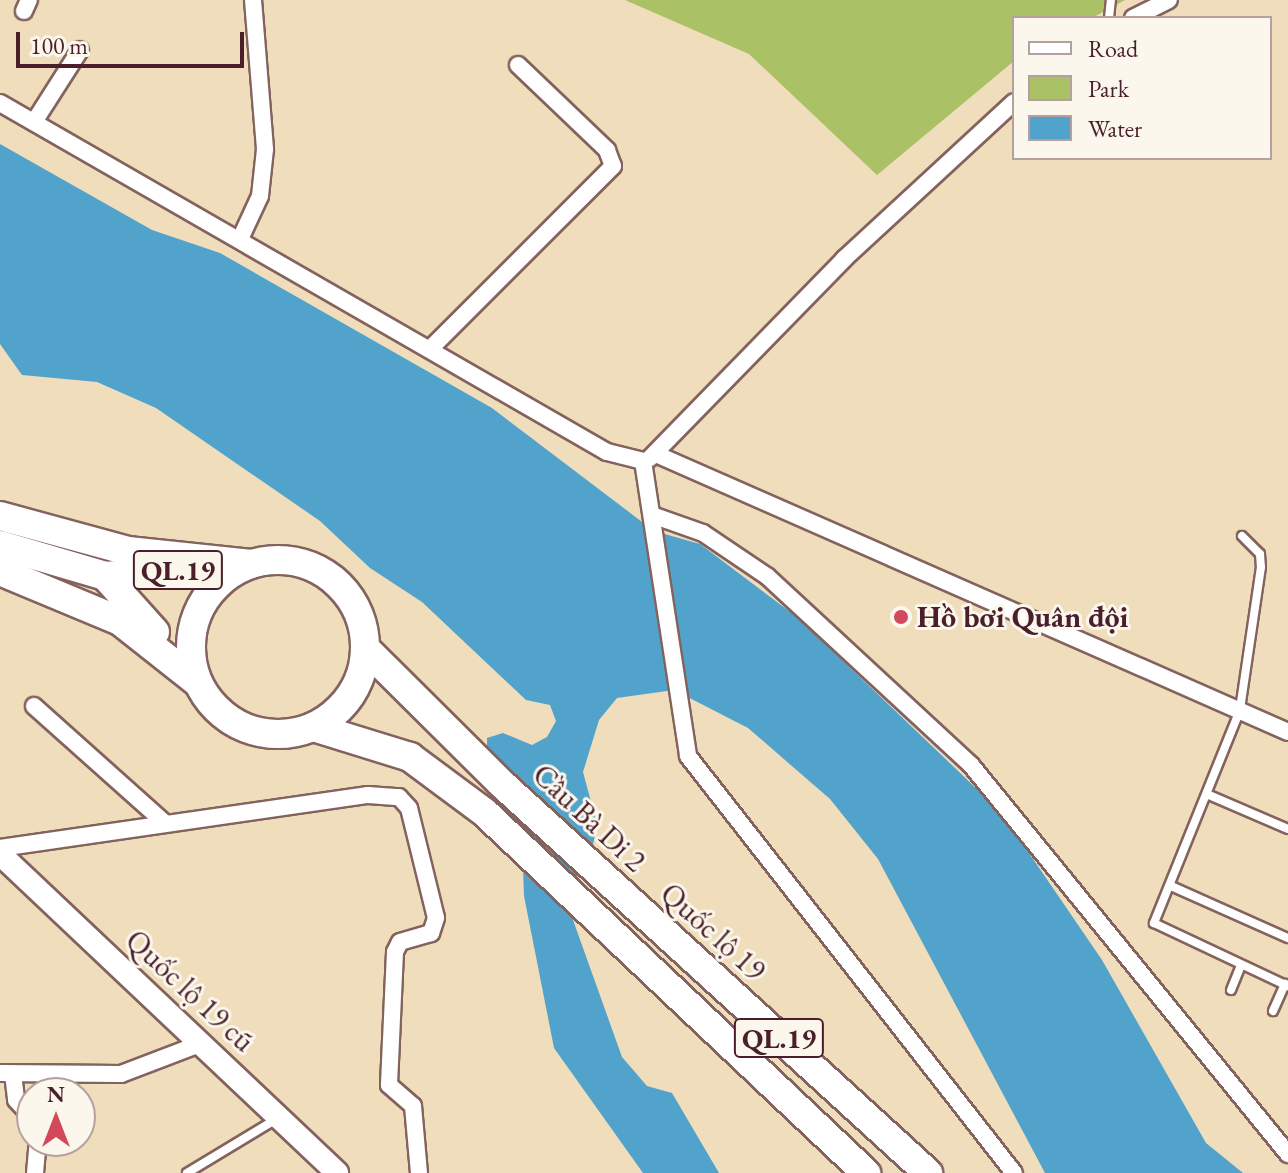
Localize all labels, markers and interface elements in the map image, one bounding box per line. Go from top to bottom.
scale bar [20,16,248,66]
legend [1012,16,1272,160]
text: 100 m [30,30,88,61]
text: Road [1088,33,1138,64]
text: Park [1088,73,1129,104]
text: Water [1088,113,1142,144]
road number: QL.19 [132,546,224,594]
place label: Hồ bơi Quân đội [917,599,1128,635]
marker: Hồ bơi Quân đội [892,608,910,626]
street label: Cầu Bà Di 2 [525,757,653,879]
street label: Quốc lộ 19 [653,876,773,988]
street label: Quốc lộ 19 cũ [118,922,262,1060]
road number: QL.19 [733,1014,825,1062]
north arrow [16,1077,96,1157]
text: N [47,1080,65,1109]

